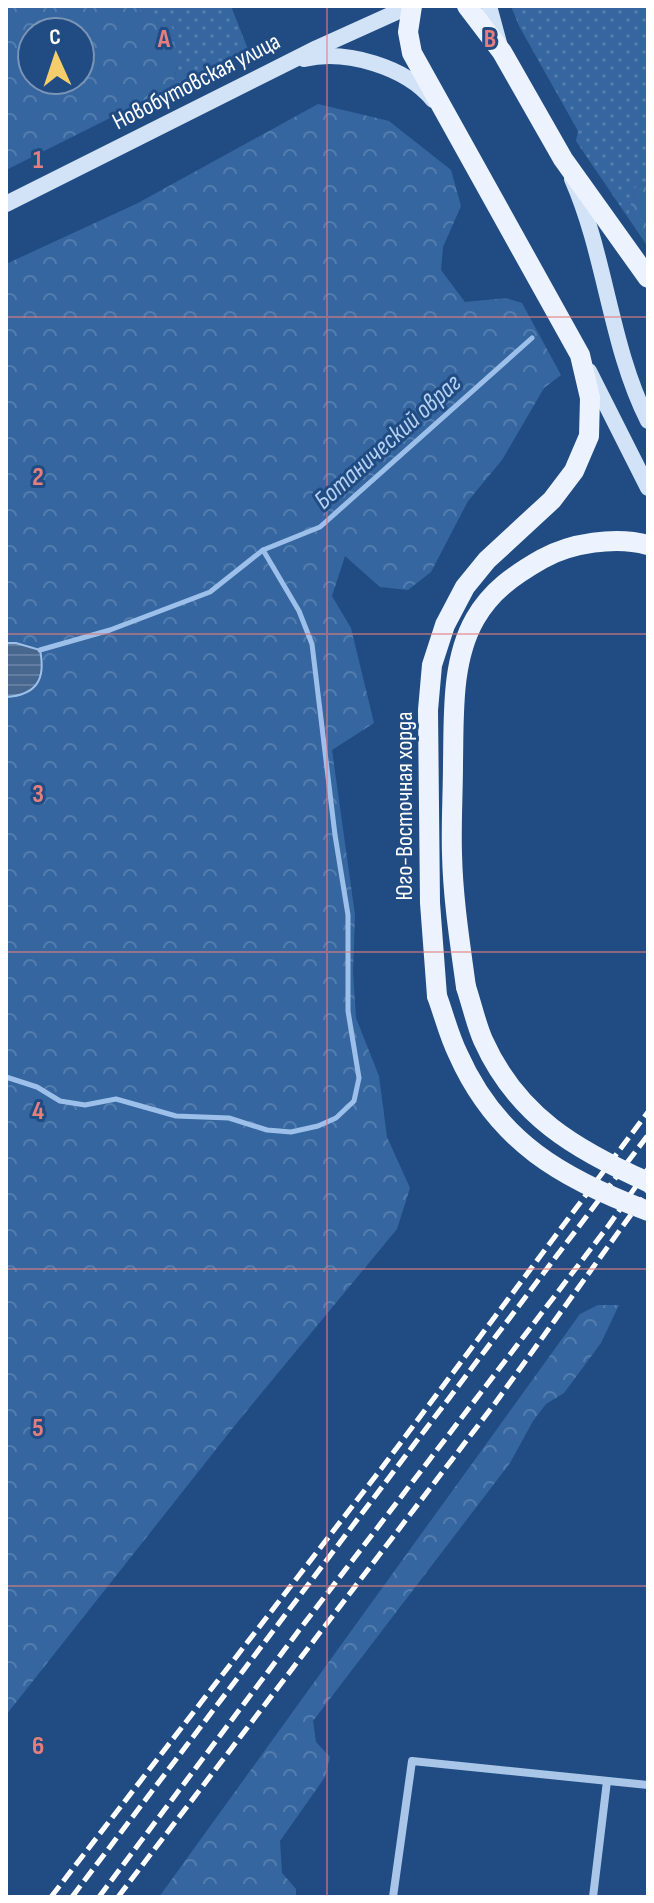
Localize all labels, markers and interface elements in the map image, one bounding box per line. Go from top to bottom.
north arrow [16,16,96,96]
text: С [49,24,61,51]
text: A [157,24,171,55]
text: B [484,24,496,55]
street label: Новобутовская улица [108,27,285,136]
text: 1 [33,145,43,176]
water label: Ботанический овраг [308,368,468,516]
text: 2 [32,462,44,493]
street label: Юго-Восточная хорда [390,712,419,900]
text: 3 [32,779,44,810]
text: 4 [32,1096,44,1127]
text: 5 [32,1413,44,1444]
text: 6 [32,1731,44,1762]

